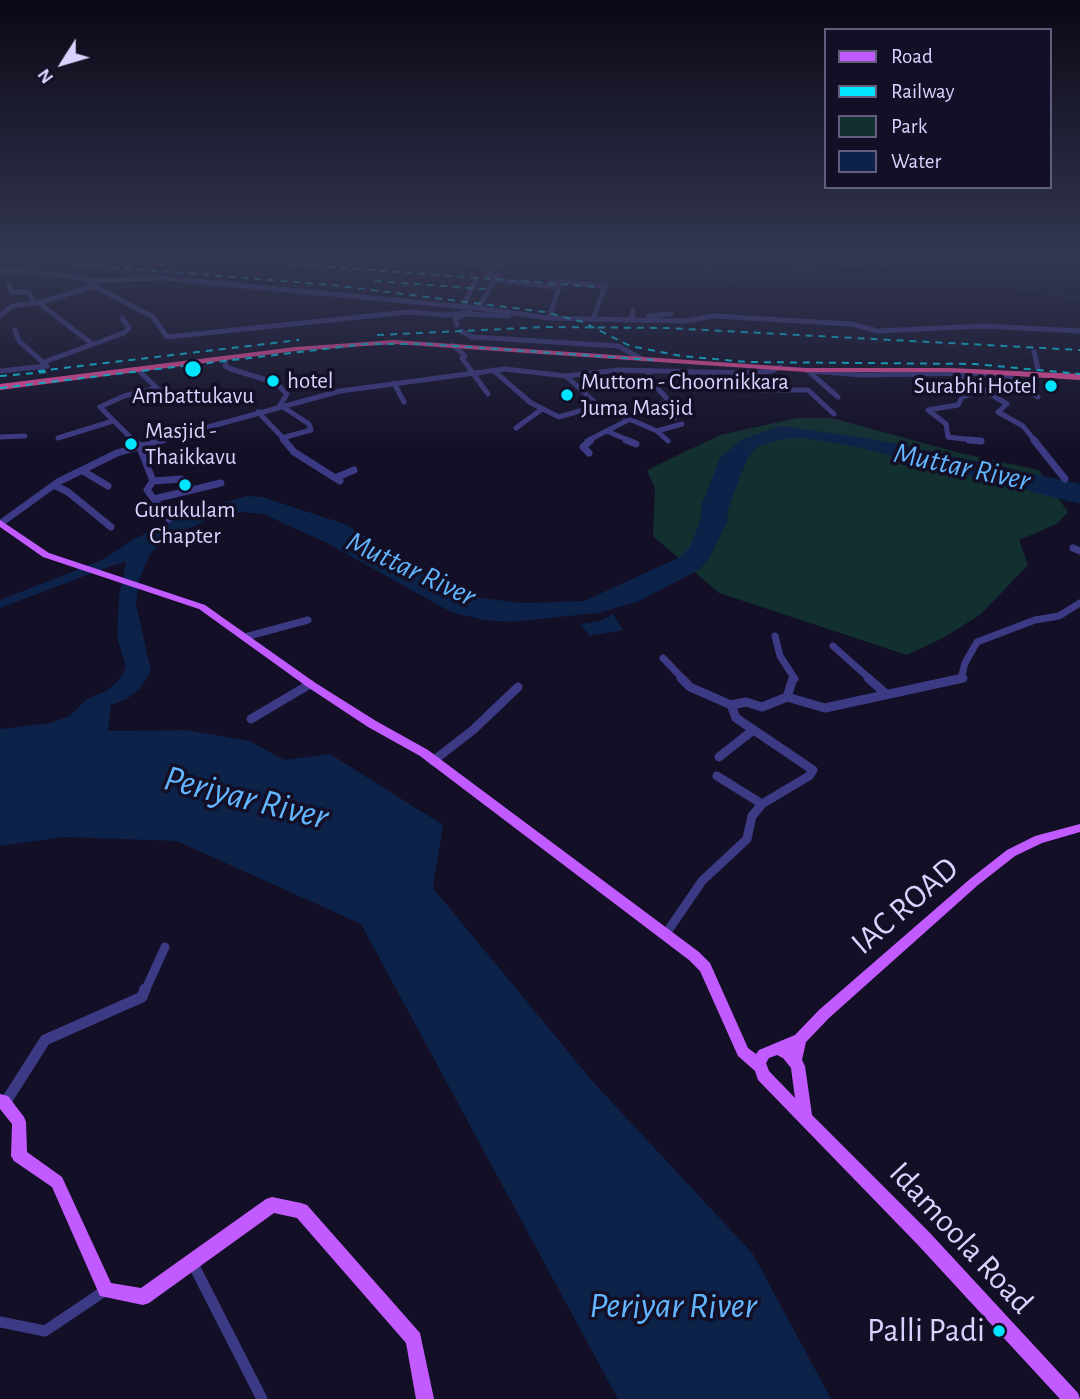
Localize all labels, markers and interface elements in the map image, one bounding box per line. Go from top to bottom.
north arrow [28,28,98,98]
legend [824,28,1052,189]
text: Road [891,46,933,67]
text: N [34,65,57,87]
text: Railway [891,81,954,102]
text: Park [891,116,927,137]
text: Water [891,151,941,172]
marker: Ambattukavu [183,359,203,379]
place label: hotel [287,367,334,395]
place label: Muttom - Choornikkara Juma Masjid [581,368,789,422]
place label: Surabhi Hotel [914,372,1037,400]
marker: hotel [265,373,281,389]
marker: Surabhi Hotel [1043,378,1059,394]
place label: Ambattukavu [132,382,254,410]
marker: Muttom - Choornikkara Juma Masjid [559,387,575,403]
place label: Masjid - Thaikkavu [145,417,236,471]
water label: Muttar River [891,435,1033,499]
marker: Masjid - Thaikkavu [123,436,139,452]
marker: Gurukulam Chapter [177,477,193,493]
place label: Gurukulam Chapter [135,496,235,550]
water label: Muttar River [341,523,481,615]
water label: Periyar River [159,756,333,840]
street label: IAC ROAD [843,849,967,963]
street label: Idamoola Road [881,1154,1041,1322]
water label: Periyar River [589,1284,757,1328]
place label: Palli Padi [867,1311,985,1351]
marker: Palli Padi [991,1323,1007,1339]

